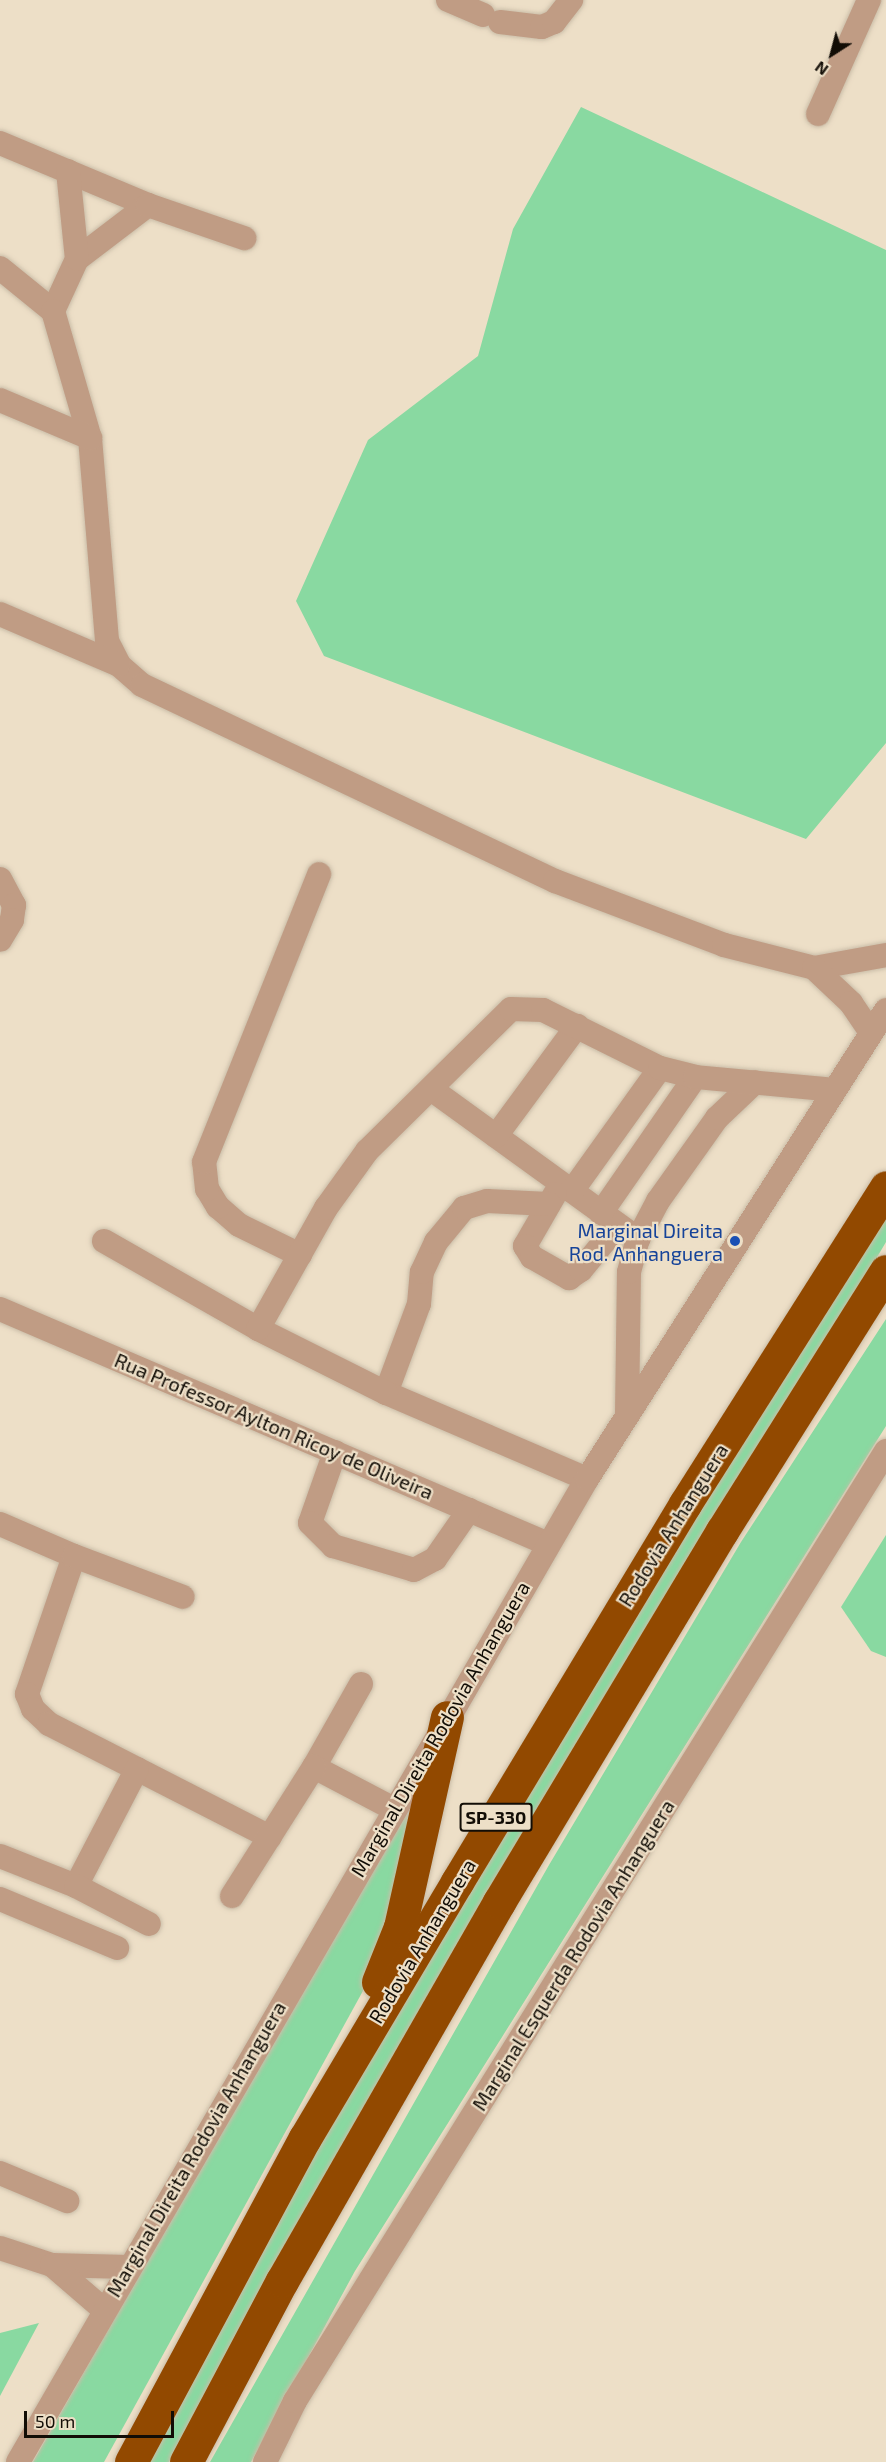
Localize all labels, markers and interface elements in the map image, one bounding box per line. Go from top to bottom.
north arrow [802,24,862,84]
text: N [811,58,831,80]
place label: Marginal Direita Rod. Anhanguera [568,1218,723,1265]
marker: Marginal Direita Rod. Anhanguera [728,1234,742,1248]
street label: Rua Professor Aylton Ricoy de Oliveira [110,1348,438,1504]
street label: Rodovia Anhanguera [613,1439,733,1611]
street label: Marginal Direita Rodovia Anhanguera [345,1577,535,1881]
street label: Marginal Esquerda Rodovia Anhanguera [467,1795,679,2115]
road number: SP-330 [458,1802,534,1832]
street label: Rodovia Anhanguera [363,1854,481,2028]
street label: Marginal Direita Rodovia Anhanguera [101,1997,291,2301]
scale bar [27,2399,177,2437]
text: 50 m [35,2410,75,2432]

